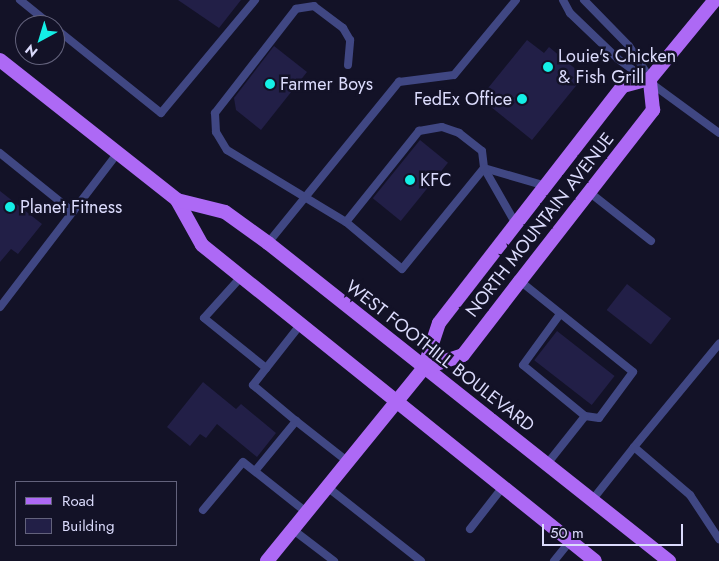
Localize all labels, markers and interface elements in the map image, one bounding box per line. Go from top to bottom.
north arrow [15,15,65,65]
text: N [21,40,42,62]
place label: Louie's Chicken & Fish Grill [558,46,676,88]
marker: Louie's Chicken & Fish Grill [542,61,554,73]
place label: Farmer Boys [280,73,373,95]
marker: Farmer Boys [264,78,276,90]
place label: FedEx Office [414,88,512,110]
marker: FedEx Office [516,93,528,105]
street label: NORTH MOUNTAIN AVENUE [461,128,619,322]
place label: KFC [420,169,451,191]
marker: KFC [404,174,416,186]
place label: Planet Fitness [20,196,122,218]
marker: Planet Fitness [4,201,16,213]
street label: WEST FOOTHILL BOULEVARD [341,276,539,436]
legend [15,481,178,546]
text: Road [62,490,94,512]
scale bar [544,514,685,546]
text: Building [62,515,114,537]
text: 50 m [550,522,584,544]

